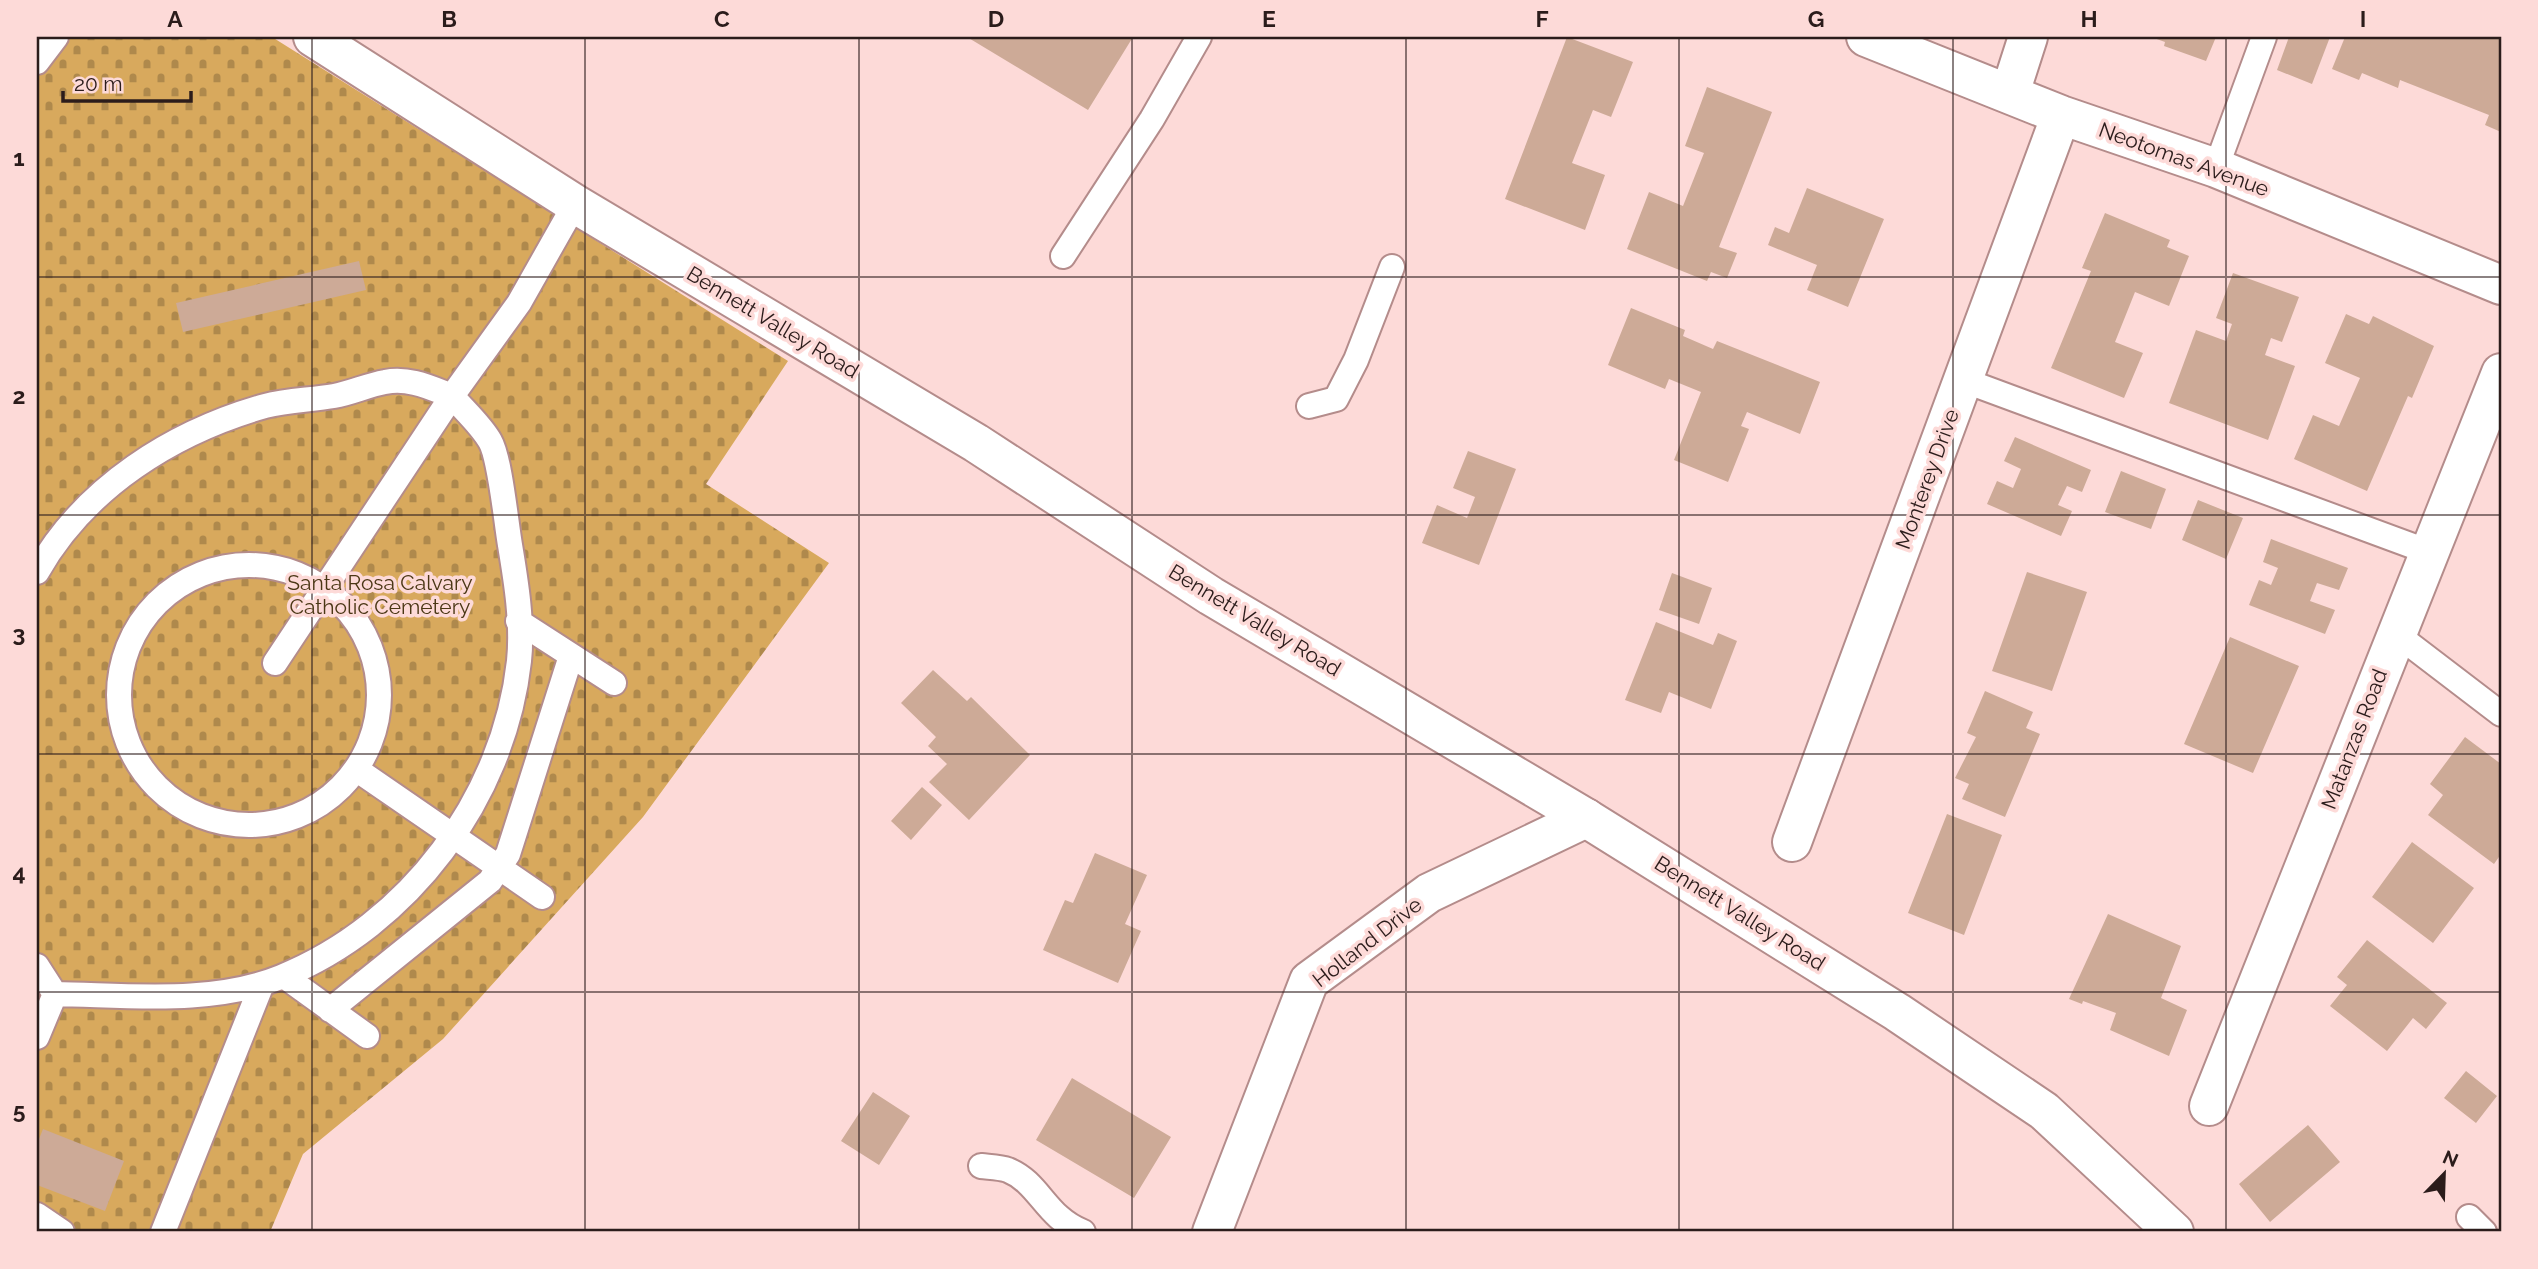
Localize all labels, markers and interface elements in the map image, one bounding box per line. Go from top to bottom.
text: A [167,5,183,32]
text: B [441,5,457,32]
text: C [714,5,730,32]
text: D [988,5,1004,32]
text: E [1262,5,1276,32]
text: F [1535,5,1549,32]
text: G [1808,5,1824,32]
text: H [2080,5,2098,32]
text: I [2360,5,2366,32]
scale bar [63,60,191,104]
text: 20 m [74,71,122,96]
street label: Neotomas Avenue [2095,117,2273,201]
text: 1 [13,144,25,171]
street label: Bennett Valley Road [682,261,864,383]
text: 2 [13,382,25,409]
street label: Monterey Drive [1890,405,1964,553]
street label: Bennett Valley Road [1164,559,1346,681]
park label: Santa Rosa Calvary Catholic Cemetery [287,570,473,619]
text: 3 [13,620,25,647]
street label: Matanzas Road [2316,665,2392,813]
street label: Bennett Valley Road [1650,850,1830,976]
text: 4 [12,859,26,886]
street label: Holland Drive [1308,892,1426,992]
text: 5 [13,1097,26,1124]
north arrow [2408,1140,2478,1210]
text: N [2440,1145,2462,1171]

